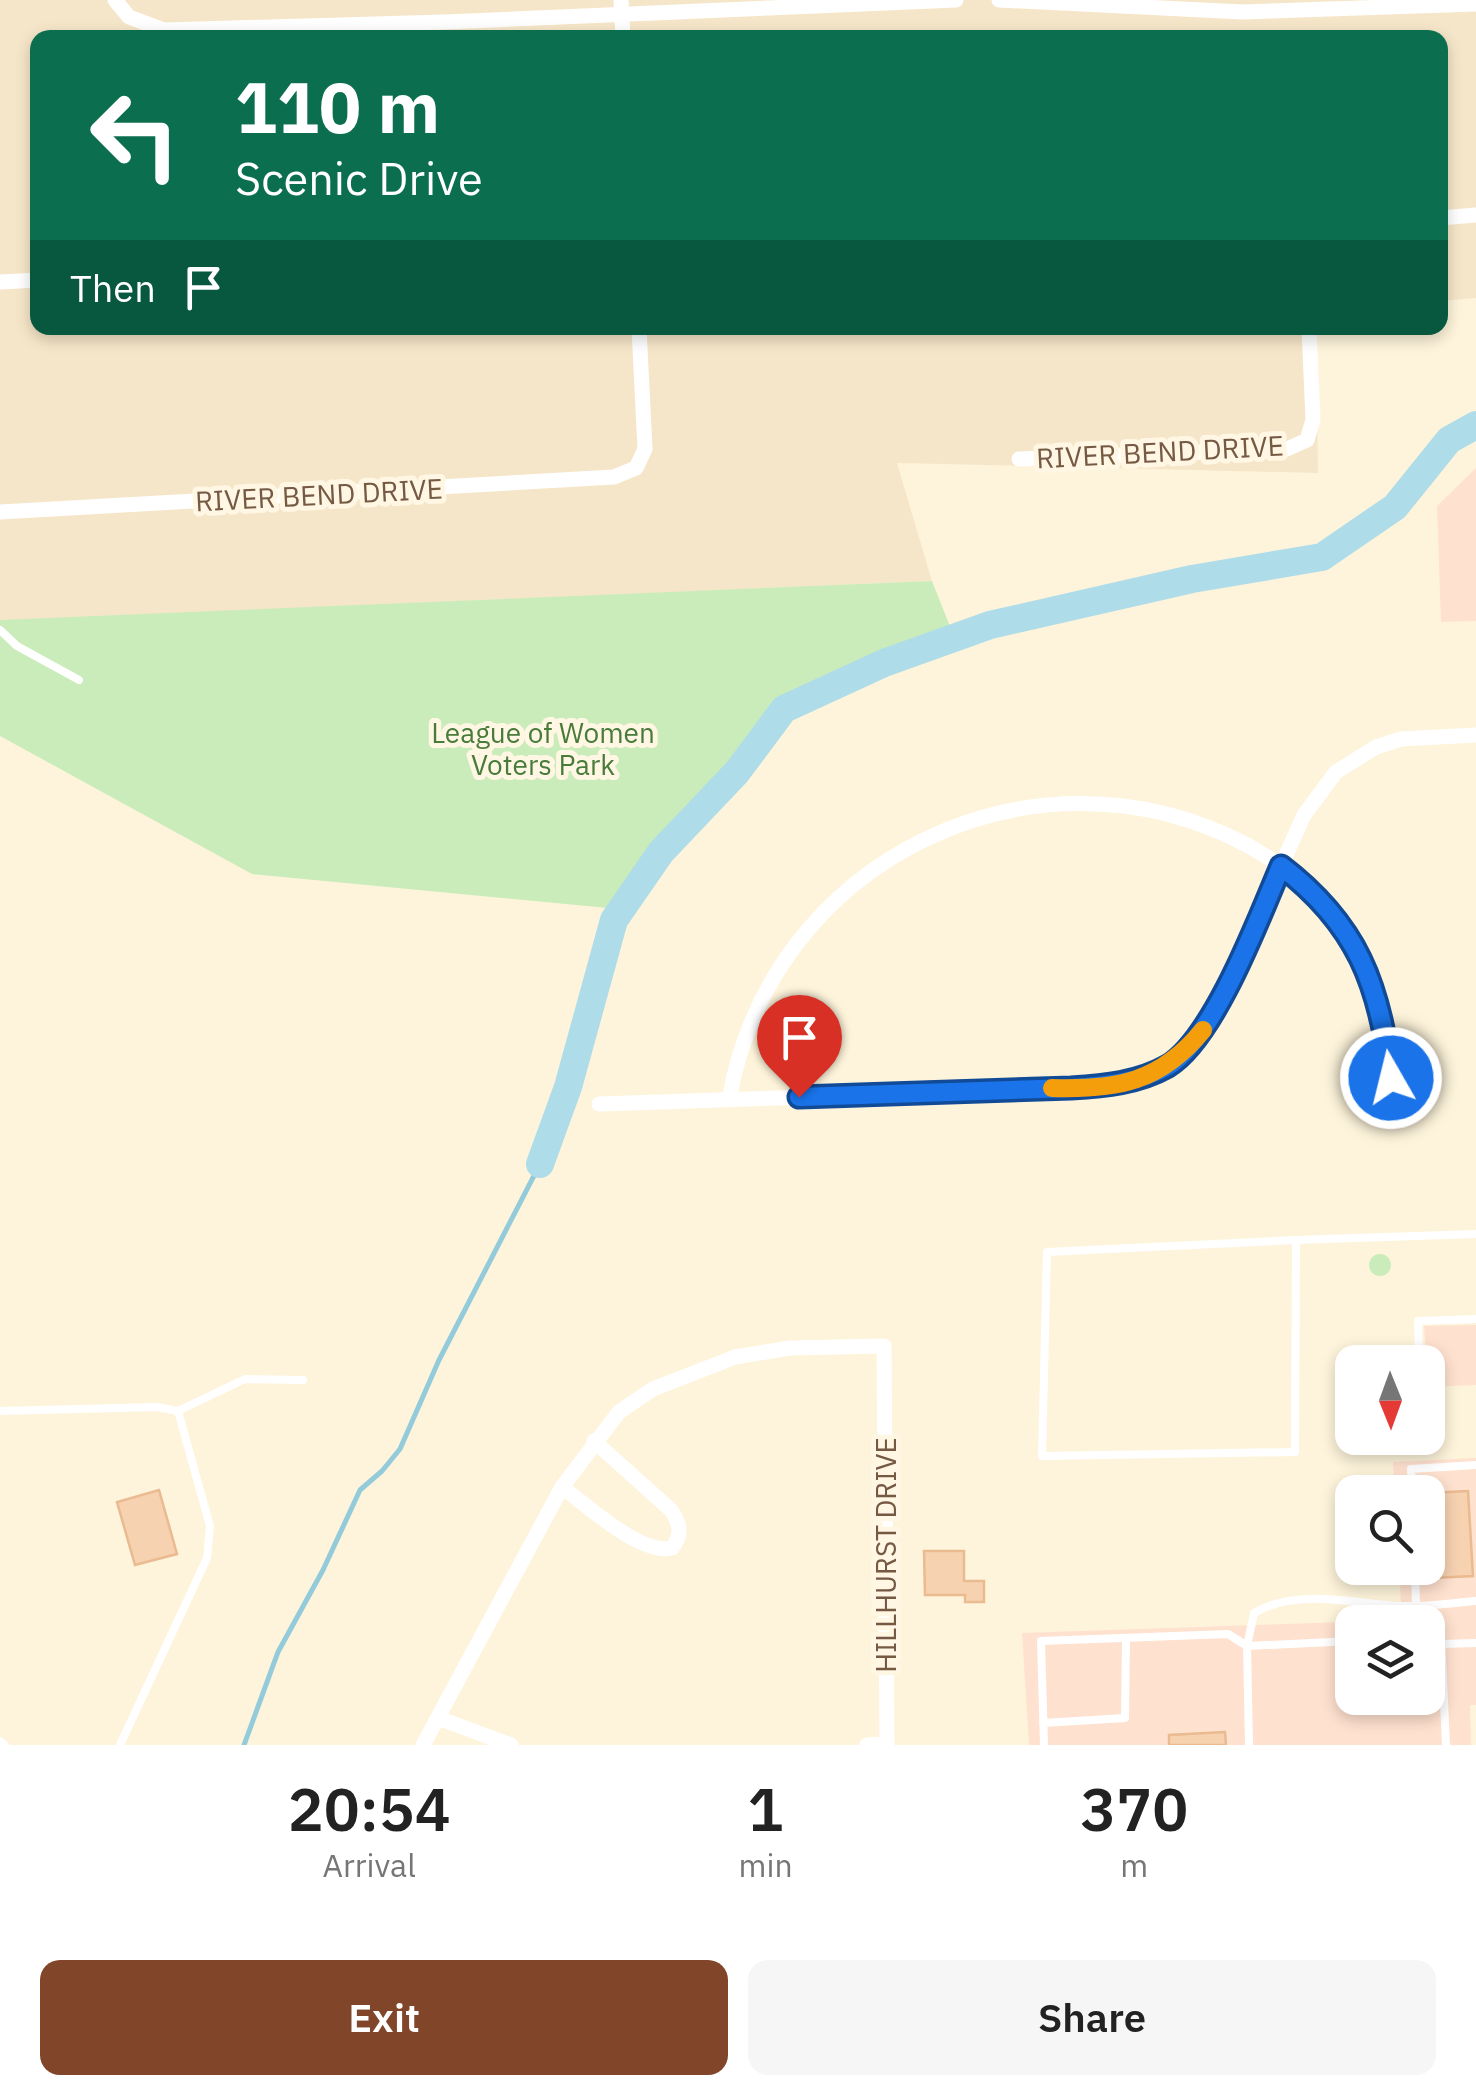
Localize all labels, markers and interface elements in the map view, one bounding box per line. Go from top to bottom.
text: 110 m [235,61,440,152]
icon: left [70,70,200,200]
text: Scenic Drive [235,149,483,207]
icon: arrive [176,260,231,315]
text: Then [70,263,156,312]
street label: RIVER BEND DRIVE [1035,427,1285,476]
street label: RIVER BEND DRIVE [194,470,444,519]
park label: League of Women Voters Park [431,714,655,783]
pin [757,995,842,1098]
icon: arrive [772,1010,827,1065]
position arrow [1339,1026,1443,1130]
north arrow [1335,1345,1445,1455]
map controls [1335,1345,1445,1715]
street label: HILLHURST DRIVE [867,1437,904,1673]
button: search [1335,1475,1445,1585]
button: layers [1335,1605,1445,1715]
text: 20:54 [288,1769,451,1848]
text: 1 [748,1769,784,1848]
text: 370 [1080,1769,1188,1848]
text: Arrival [323,1844,416,1886]
text: min [738,1844,793,1886]
text: m [1120,1844,1148,1886]
button: Exit [40,1960,728,2075]
button: Share [748,1960,1436,2075]

